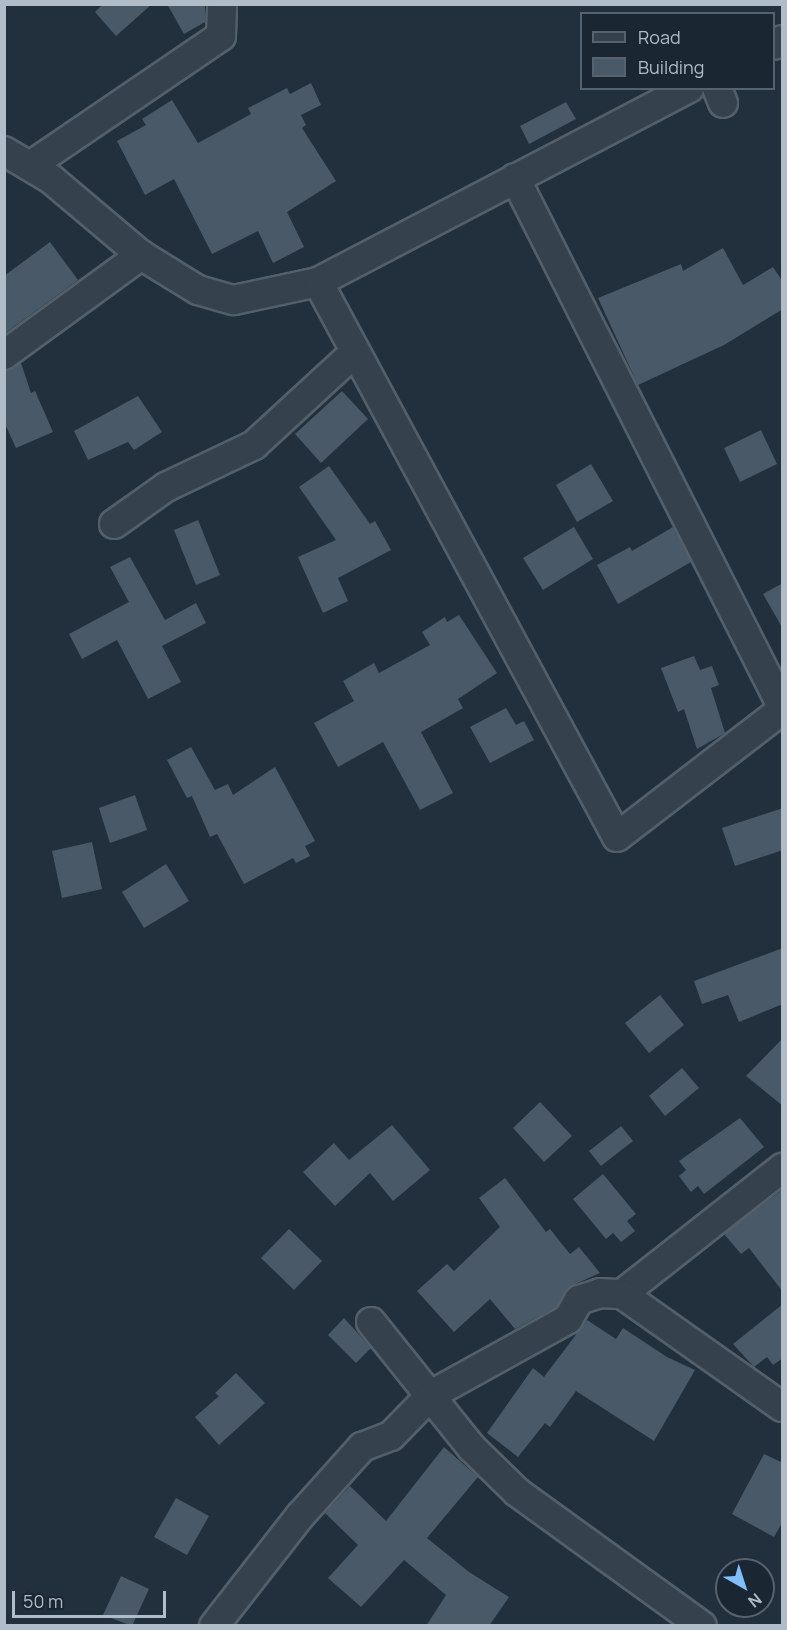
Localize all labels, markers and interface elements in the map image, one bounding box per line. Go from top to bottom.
legend [580,12,775,90]
text: Road [638,25,681,49]
text: Building [638,55,704,79]
north arrow [715,1558,775,1618]
scale bar [15,1579,170,1617]
text: N [744,1588,766,1613]
text: 50 m [23,1589,63,1613]

